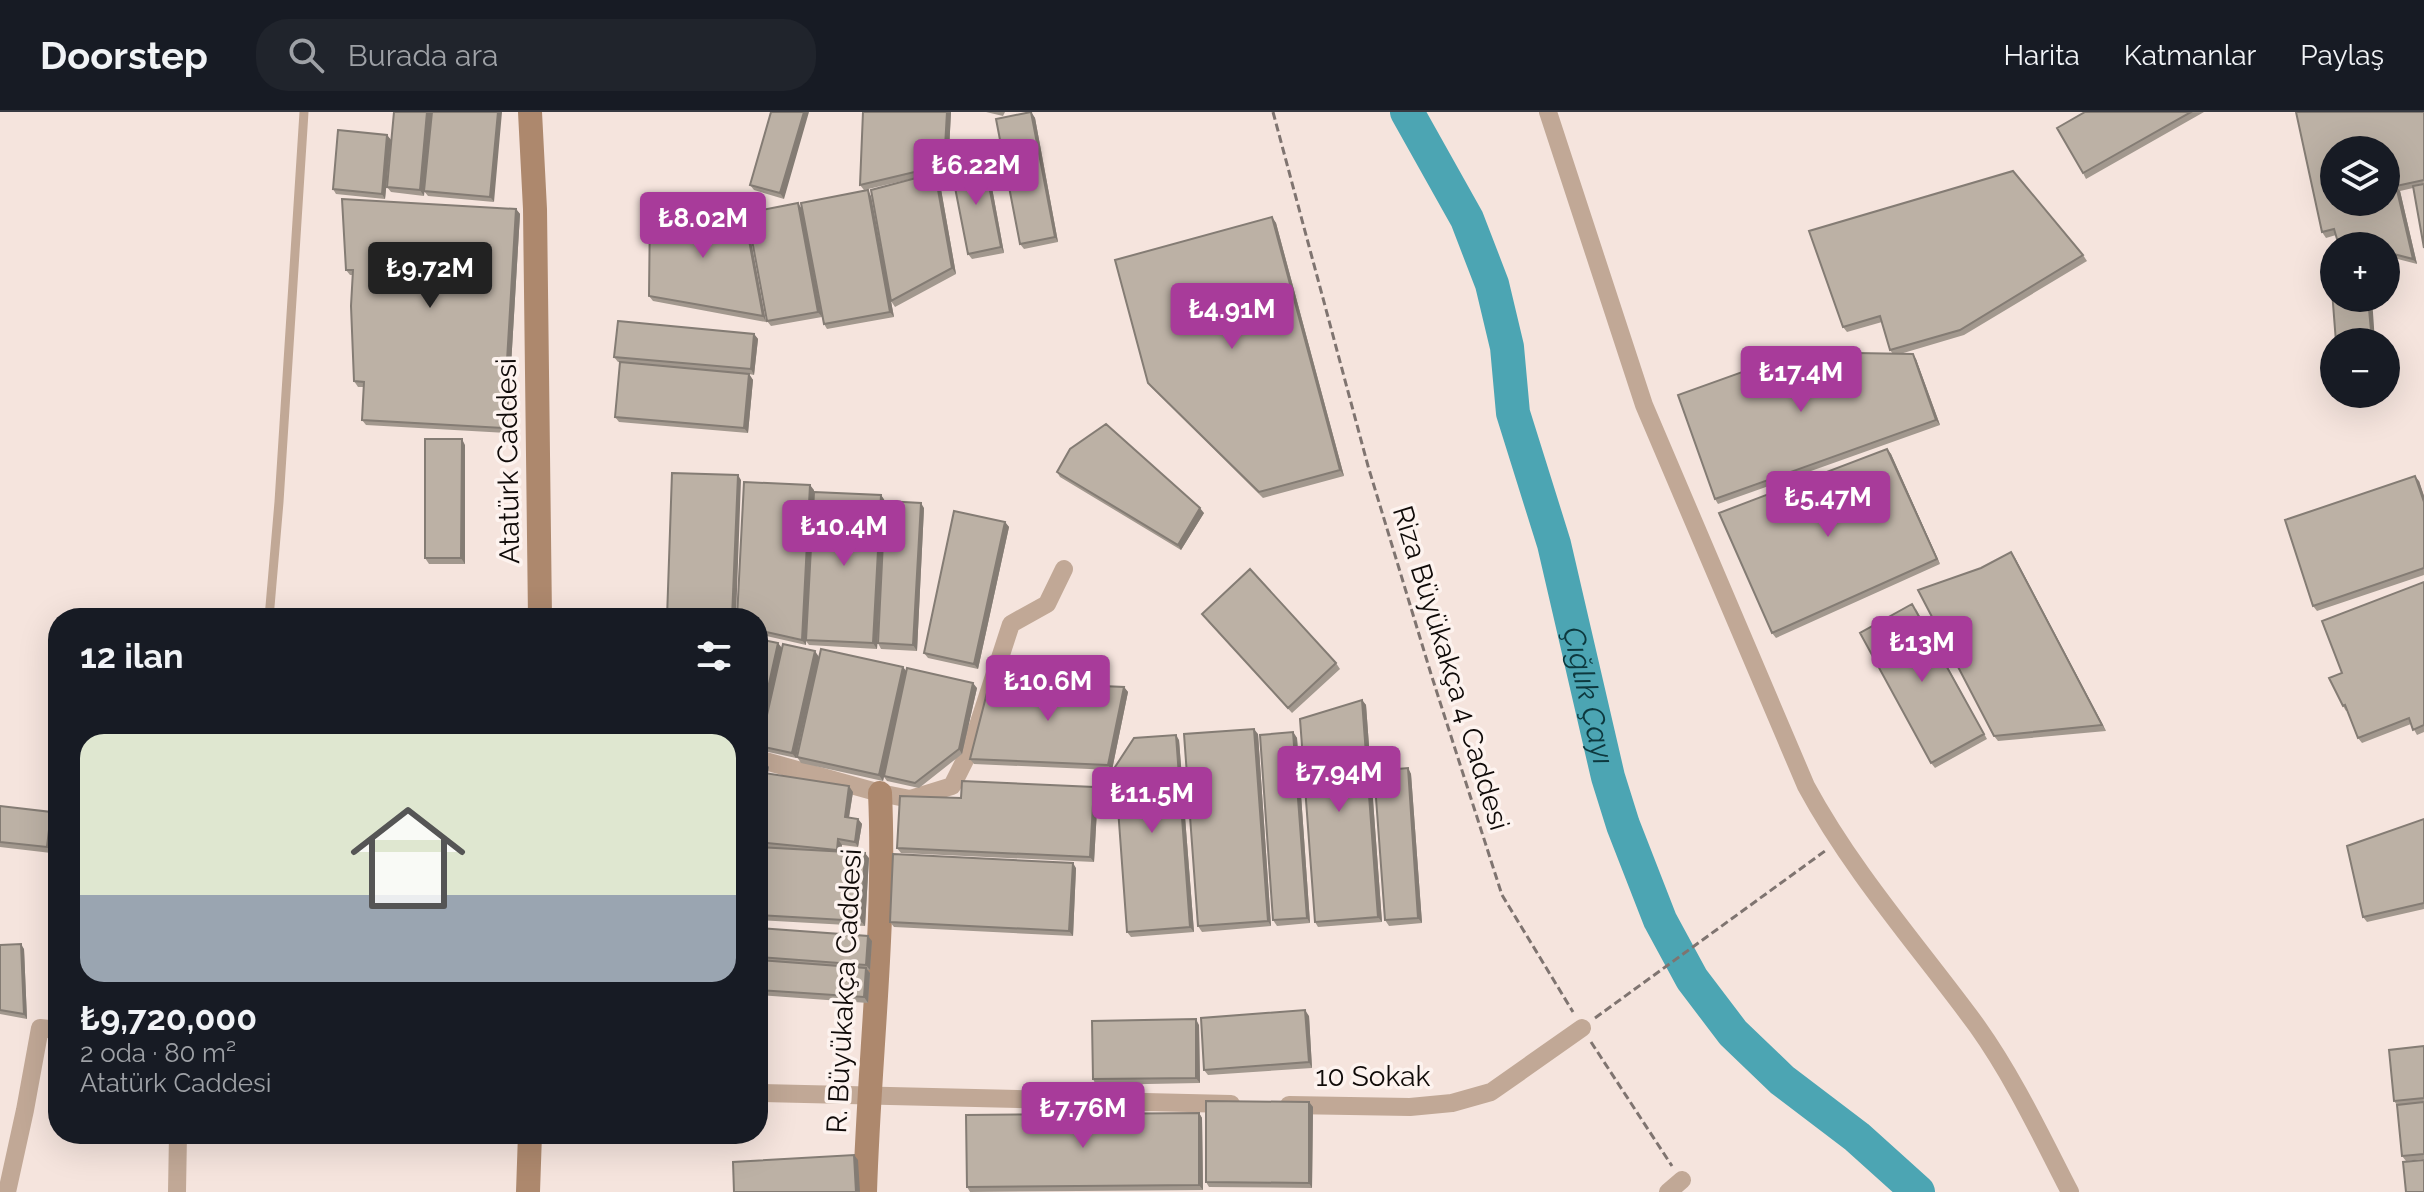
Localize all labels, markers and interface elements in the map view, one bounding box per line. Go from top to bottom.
search box [256,19,816,91]
text: Doorstep [40,33,208,78]
icon: search [284,33,328,77]
text: Burada ara [348,38,498,73]
text: Harita [2003,39,2080,72]
text: Katmanlar [2124,39,2256,72]
text: Paylaş [2300,39,2384,72]
map controls [2320,136,2400,408]
button: layers [2320,136,2400,216]
pin: ₺6.22M [911,139,1041,207]
text: ₺6.22M [932,150,1020,180]
pin: ₺8.02M [638,192,768,260]
text: ₺8.02M [658,203,748,233]
button: + [2320,232,2400,312]
pin: ₺9.72M [365,242,495,310]
text: ₺9.72M [386,253,474,283]
pin: ₺4.91M [1167,283,1297,351]
text: ₺4.91M [1189,294,1275,324]
button: − [2320,328,2400,408]
pin: ₺17.4M [1736,346,1866,414]
text: ₺17.4M [1759,357,1843,387]
street label: Atatürk Caddesi [490,358,526,564]
pin: ₺5.47M [1763,471,1893,539]
text: ₺5.47M [1784,482,1872,512]
pin: ₺10.4M [779,500,909,568]
street label: Riza Büyükakça 4 Caddesi [1386,502,1516,834]
text: ₺10.4M [800,511,888,541]
pin: ₺13M [1875,616,1969,684]
water label: Çığlık Çayı [1556,623,1622,768]
text: ₺13M [1889,627,1955,657]
icon: filters [692,634,736,678]
text: 12 ilan [80,636,184,676]
pin: ₺10.6M [983,655,1113,723]
text: ₺10.6M [1004,666,1092,696]
pin: ₺7.94M [1274,746,1404,814]
text: ₺7.94M [1295,757,1383,787]
pin: ₺11.5M [1087,767,1217,835]
text: ₺11.5M [1110,778,1194,808]
icon: home [336,786,480,930]
street label: R. Büyükakça Caddesi [820,848,868,1134]
text: ₺9,720,000 [80,998,257,1038]
text: 2 oda · 80 m² [80,1038,236,1068]
street label: 10 Sokak [1316,1060,1431,1093]
text: Atatürk Caddesi [80,1068,271,1098]
pin: ₺7.76M [1018,1082,1148,1150]
text: ₺7.76M [1040,1093,1126,1123]

